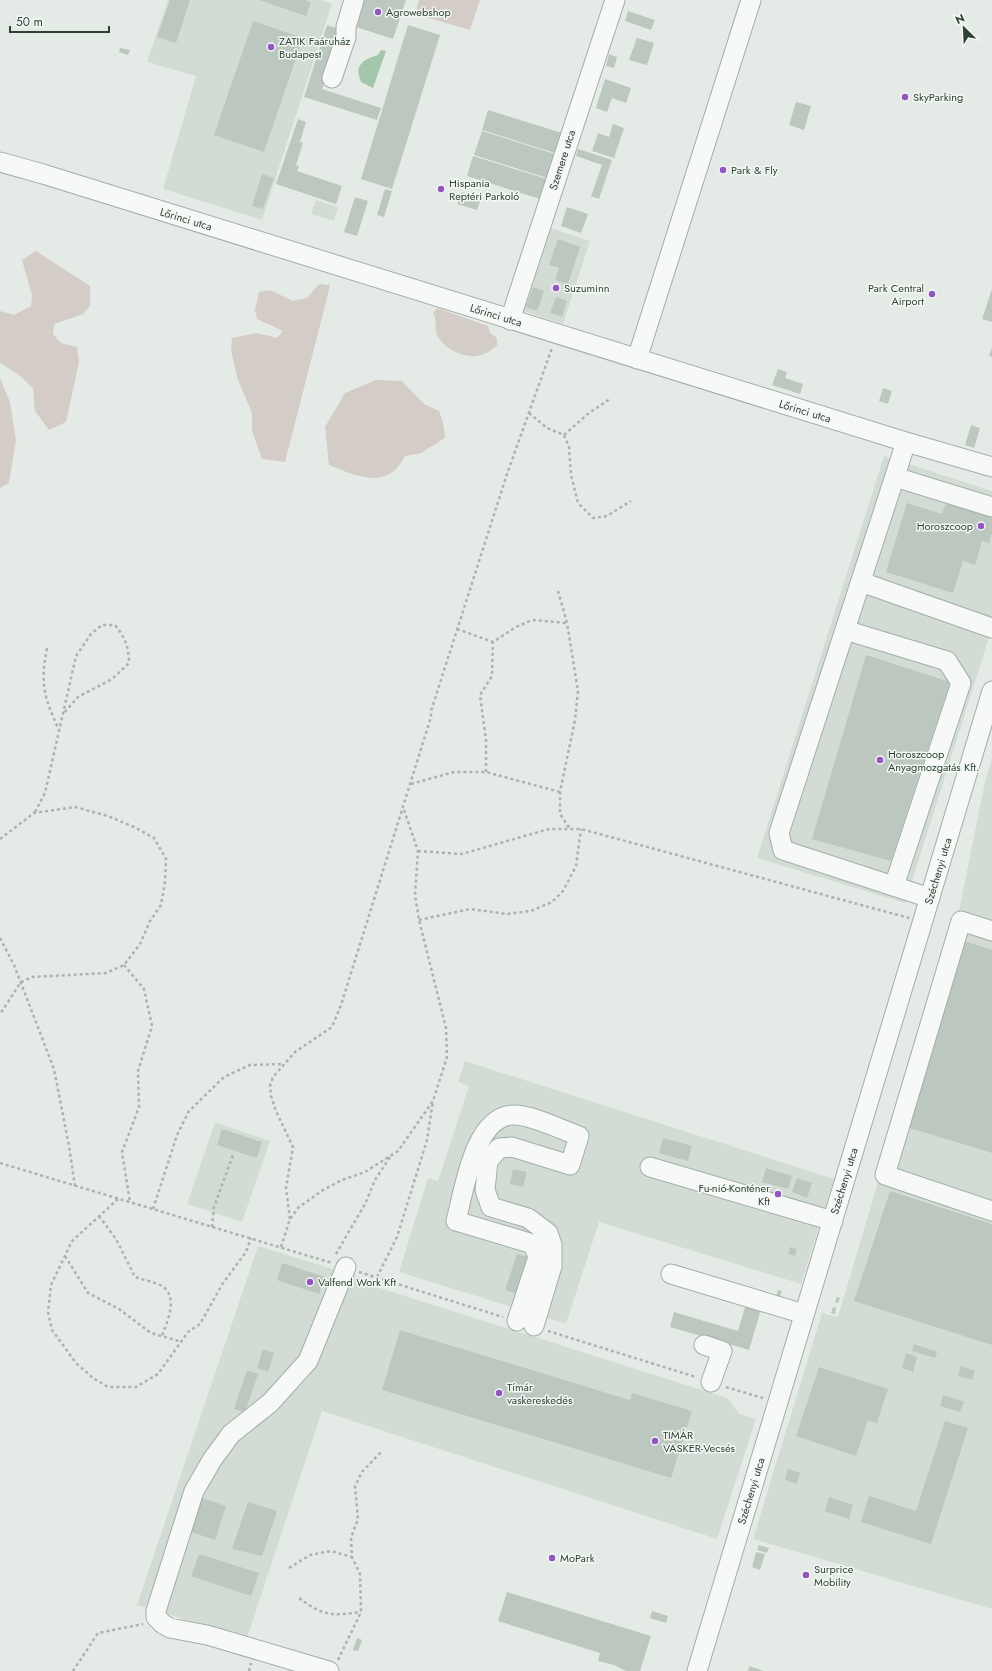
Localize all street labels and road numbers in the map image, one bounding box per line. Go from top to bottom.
street label: Szemere utca [545,128,579,192]
street label: Lőrinci utca [158,203,214,235]
street label: Lőrinci utca [468,299,524,331]
street label: Lőrinci utca [777,395,833,427]
street label: Széchenyi utca [920,836,956,906]
street label: Széchenyi utca [826,1146,862,1216]
street label: Széchenyi utca [733,1456,769,1526]

